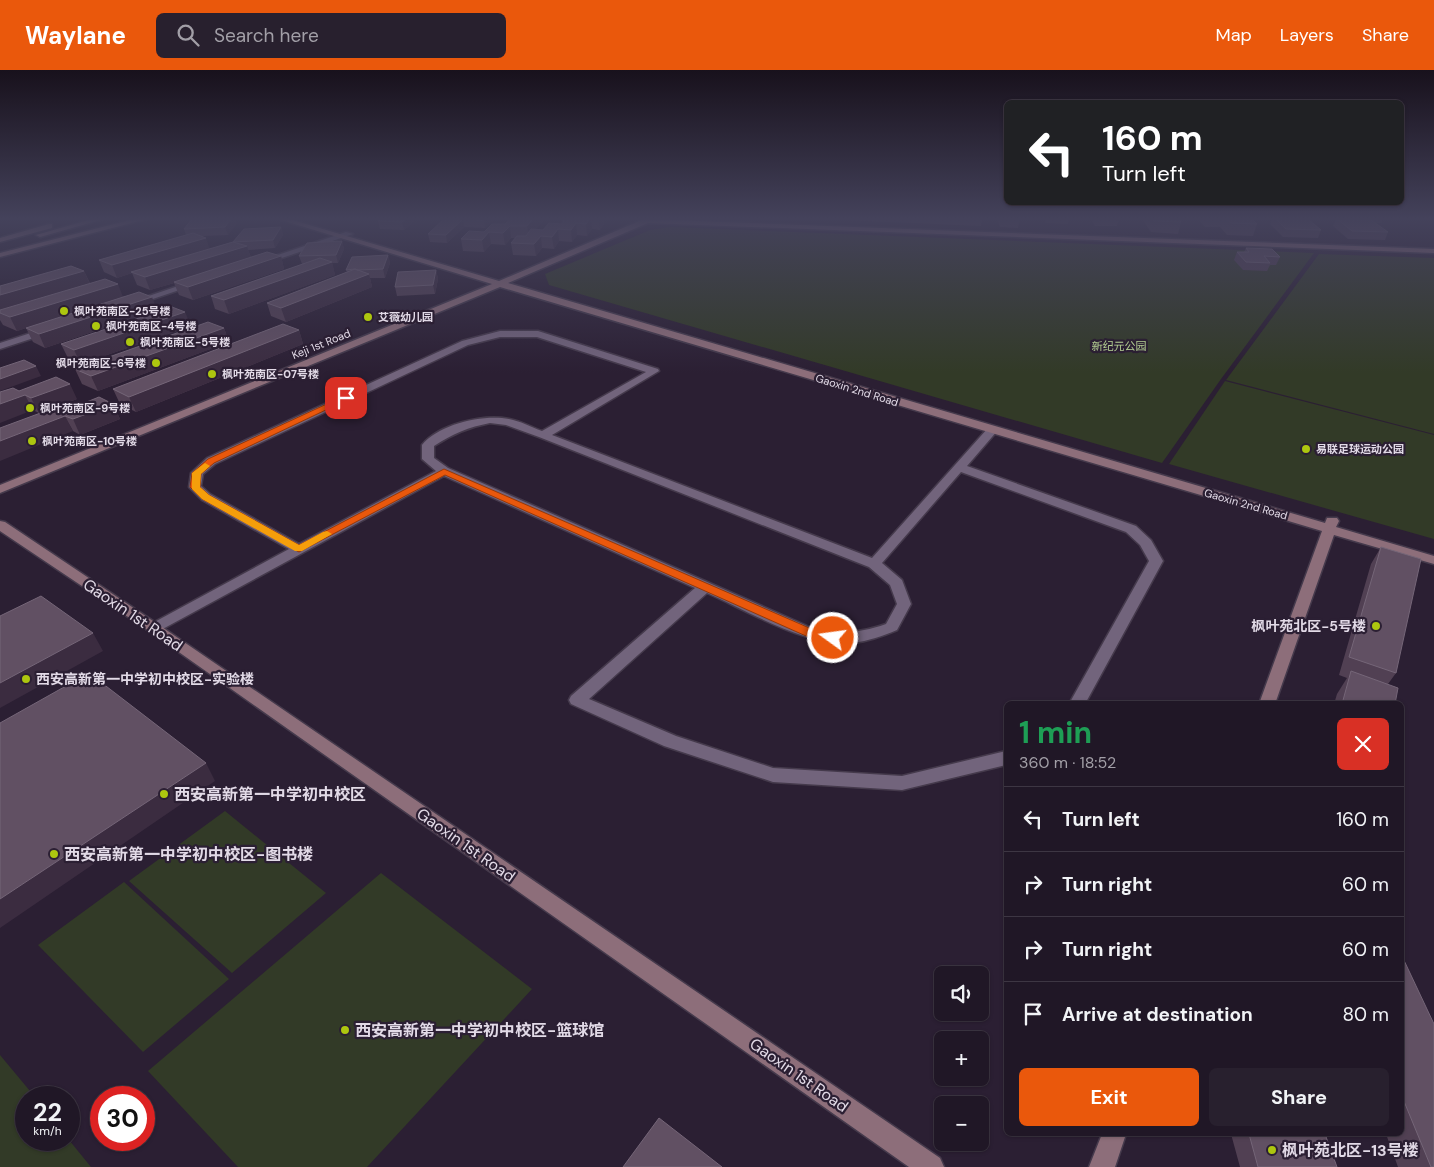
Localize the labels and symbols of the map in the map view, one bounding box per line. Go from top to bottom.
place label: 枫叶苑南区-25号楼 [74,304,171,318]
marker: 枫叶苑南区-25号楼 [58,305,70,317]
place label: 艾薇幼儿园 [378,310,433,324]
marker: 艾薇幼儿园 [362,311,374,323]
place label: 枫叶苑南区-4号楼 [106,319,197,333]
marker: 枫叶苑南区-4号楼 [90,320,102,332]
street label: Keji 1st Road [290,326,353,362]
place label: 枫叶苑南区-5号楼 [140,335,230,349]
marker: 枫叶苑南区-5号楼 [124,336,136,348]
park label: 新纪元公园 [1092,339,1147,353]
place label: 枫叶苑南区-6号楼 [56,356,146,370]
marker: 枫叶苑南区-6号楼 [150,357,162,369]
place label: 枫叶苑南区-07号楼 [222,367,319,381]
marker: 枫叶苑南区-07号楼 [206,368,218,380]
street label: Gaoxin 2nd Road [814,371,900,409]
pin [325,377,367,419]
place label: 枫叶苑南区-9号楼 [40,401,130,415]
marker: 枫叶苑南区-9号楼 [24,402,36,414]
place label: 枫叶苑南区-10号楼 [42,434,137,448]
marker: 枫叶苑南区-10号楼 [26,435,38,447]
place label: 易联足球运动公园 [1316,442,1404,456]
marker: 易联足球运动公园 [1300,443,1312,455]
street label: Gaoxin 2nd Road [1203,485,1289,523]
street label: Gaoxin 1st Road [79,574,187,656]
position arrow [806,611,858,663]
place label: 枫叶苑北区-5号楼 [1251,617,1366,635]
marker: 枫叶苑北区-5号楼 [1370,620,1382,632]
place label: 西安高新第一中学初中校区-实验楼 [36,670,254,688]
marker: 西安高新第一中学初中校区-实验楼 [20,673,32,685]
place label: 西安高新第一中学初中校区 [174,784,366,805]
marker: 西安高新第一中学初中校区 [158,788,170,800]
street label: Gaoxin 1st Road [413,803,519,887]
place label: 西安高新第一中学初中校区-图书楼 [64,844,313,865]
marker: 西安高新第一中学初中校区-图书楼 [48,848,60,860]
place label: 西安高新第一中学初中校区-篮球馆 [355,1020,604,1041]
marker: 西安高新第一中学初中校区-篮球馆 [339,1024,351,1036]
street label: Gaoxin 1st Road [746,1033,852,1117]
speed limit sign: 30 [90,1086,155,1151]
place label: 枫叶苑北区-13号楼 [1282,1140,1419,1161]
marker: 枫叶苑北区-13号楼 [1266,1144,1278,1156]

